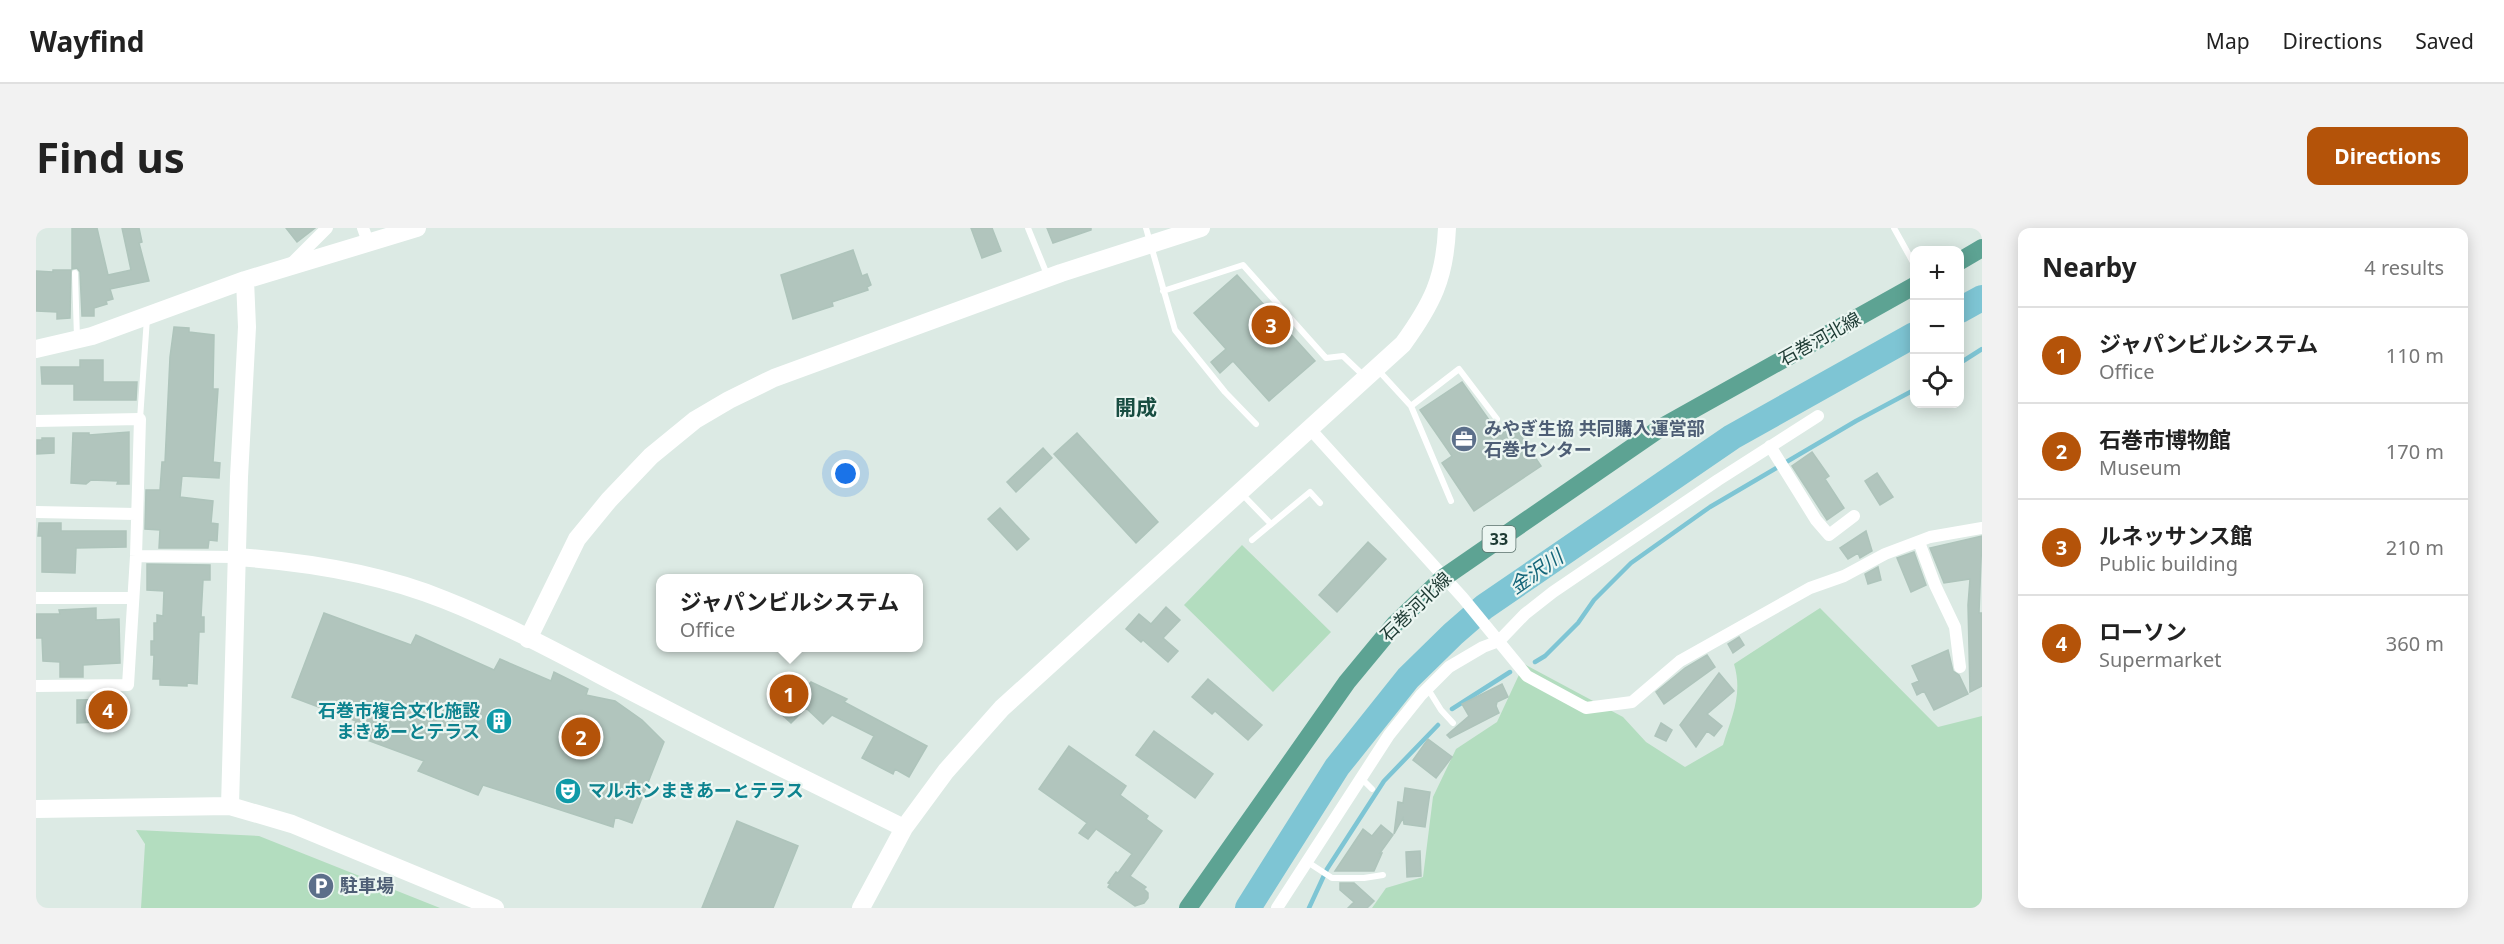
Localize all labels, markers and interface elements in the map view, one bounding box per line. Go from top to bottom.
text: Wayfind [30,22,144,60]
text: Map [2206,27,2250,55]
text: Directions [2283,27,2382,55]
text: Saved [2415,27,2474,55]
button: Directions [2307,127,2468,185]
text: Find us [36,128,185,185]
map controls [1910,246,1964,408]
button: + [1910,246,1964,300]
text: Nearby [2042,249,2137,285]
text: 4 results [2364,254,2444,281]
button: − [1910,300,1964,354]
pin: 3 [1252,302,1290,348]
street label: 石巻河北線 [1774,306,1865,370]
text: ジャパンビルシステム [2099,328,2318,358]
text: 1 [2056,342,2067,369]
text: 110 m [2386,342,2444,369]
button: locate [1910,354,1964,408]
text: Office [2099,358,2154,385]
district label: 開成 [1115,393,1157,421]
place label: みやぎ生協 共同購入運営部 石巻センター [1484,416,1705,461]
office icon: みやぎ生協 共同購入運営部 石巻センター [1449,424,1479,454]
text: 石巻市博物館 [2099,424,2231,454]
text: 2 [2056,438,2067,465]
text: 170 m [2386,438,2444,465]
text: Museum [2099,454,2181,481]
your location [831,459,860,488]
text: ルネッサンス館 [2099,520,2253,550]
road number: 33 [1482,526,1516,552]
text: 3 [2056,534,2067,561]
text: 210 m [2386,534,2444,561]
water label: 金沢川 [1503,542,1570,600]
text: Public building [2099,550,2238,577]
street label: 石巻河北線 [1375,566,1456,646]
popup [656,574,923,652]
text: ジャパンビルシステム [680,586,899,616]
text: Office [680,616,735,643]
text: ローソン [2099,616,2187,646]
text: 4 [2056,630,2067,657]
text: 360 m [2386,630,2444,657]
text: Supermarket [2099,646,2222,673]
pin: 1 [770,672,808,716]
pin: 4 [88,688,128,732]
place label: 石巻市複合文化施設 まきあーとテラス [318,698,480,743]
building icon: 石巻市複合文化施設 まきあーとテラス [484,706,514,736]
pin: 2 [562,714,600,760]
theatre icon: マルホンまきあーとテラス [553,776,583,806]
place label: マルホンまきあーとテラス [588,778,804,802]
parking icon: 駐車場 [306,871,336,901]
place label: 駐車場 [340,873,394,897]

